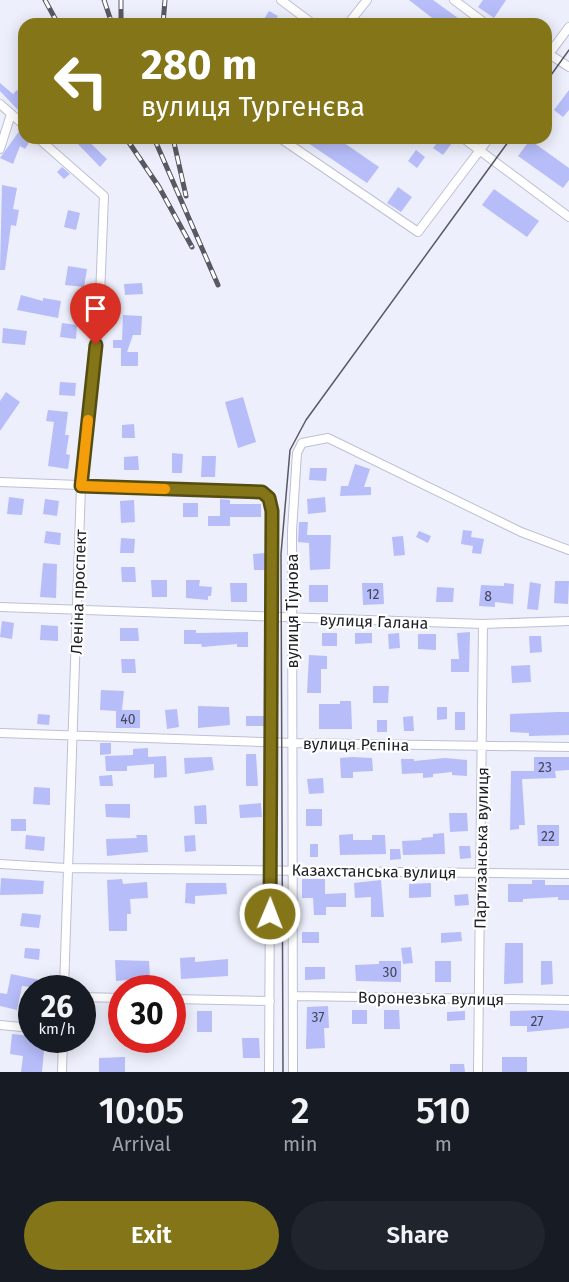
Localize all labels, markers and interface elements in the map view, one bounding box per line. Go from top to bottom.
text: 280 m [141,40,257,90]
icon: left [42,42,120,120]
text: вулиця Тургенєва [141,91,365,123]
pin [70,283,121,345]
icon: arrive [79,292,112,325]
street label: Леніна проспект [67,528,90,655]
street label: вулиця Тіунова [283,554,302,668]
house number: 12 [367,586,380,603]
house number: 8 [484,588,492,605]
street label: вулиця Галана [319,610,429,633]
house number: 40 [120,711,136,728]
street label: вулиця Рєпіна [303,734,409,755]
house number: 23 [538,759,552,776]
street label: Партизанська вулиця [471,767,492,929]
house number: 22 [541,828,555,845]
street label: Казахстанська вулиця [291,861,457,882]
position arrow [238,882,302,946]
house number: 30 [383,964,398,981]
speed limit sign: 30 [108,975,186,1053]
street label: Воронезька вулиця [358,988,504,1009]
text: 26 [41,989,73,1025]
house number: 37 [311,1009,325,1026]
house number: 27 [530,1013,544,1030]
text: km/h [38,1020,76,1038]
text: 10:05 [99,1089,184,1133]
text: 2 [291,1089,309,1133]
text: 510 [416,1089,470,1133]
text: Arrival [112,1132,171,1156]
text: min [283,1132,317,1156]
text: m [435,1132,452,1156]
button: Exit [24,1201,279,1270]
button: Share [291,1201,545,1270]

